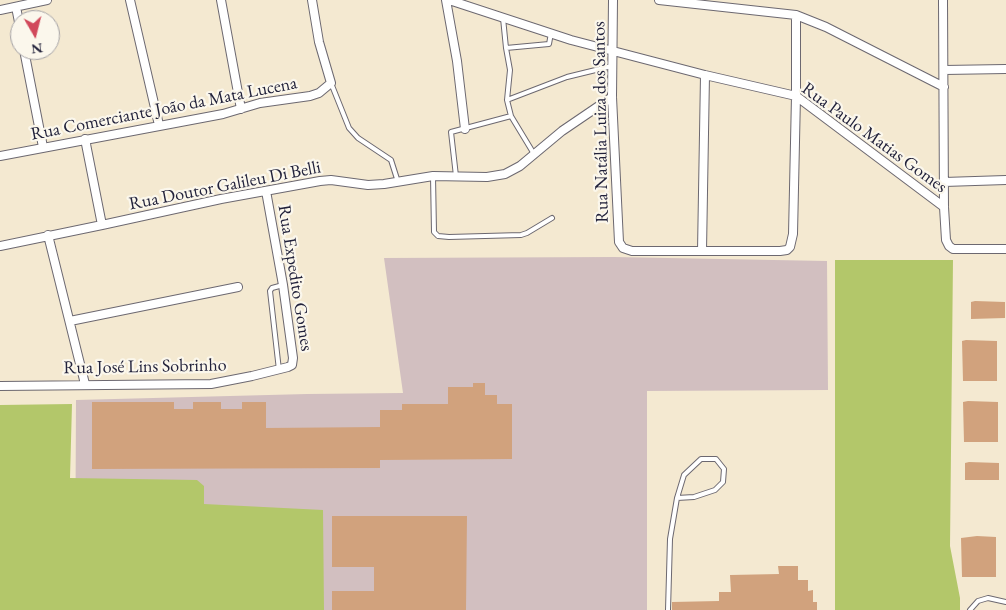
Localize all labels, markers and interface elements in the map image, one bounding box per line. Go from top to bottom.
north arrow [10,10,60,60]
street label: Rua Natália Luiza dos Santos [588,21,614,223]
text: N [30,39,44,59]
street label: Rua Comerciante João da Mata Lucena [29,73,299,145]
street label: Rua Paulo Matias Gomes [797,78,951,198]
street label: Rua Doutor Galileu Di Belli [127,157,323,215]
street label: Rua Expedito Gomes [273,203,317,353]
street label: Rua José Lins Sobrinho [63,355,227,379]

